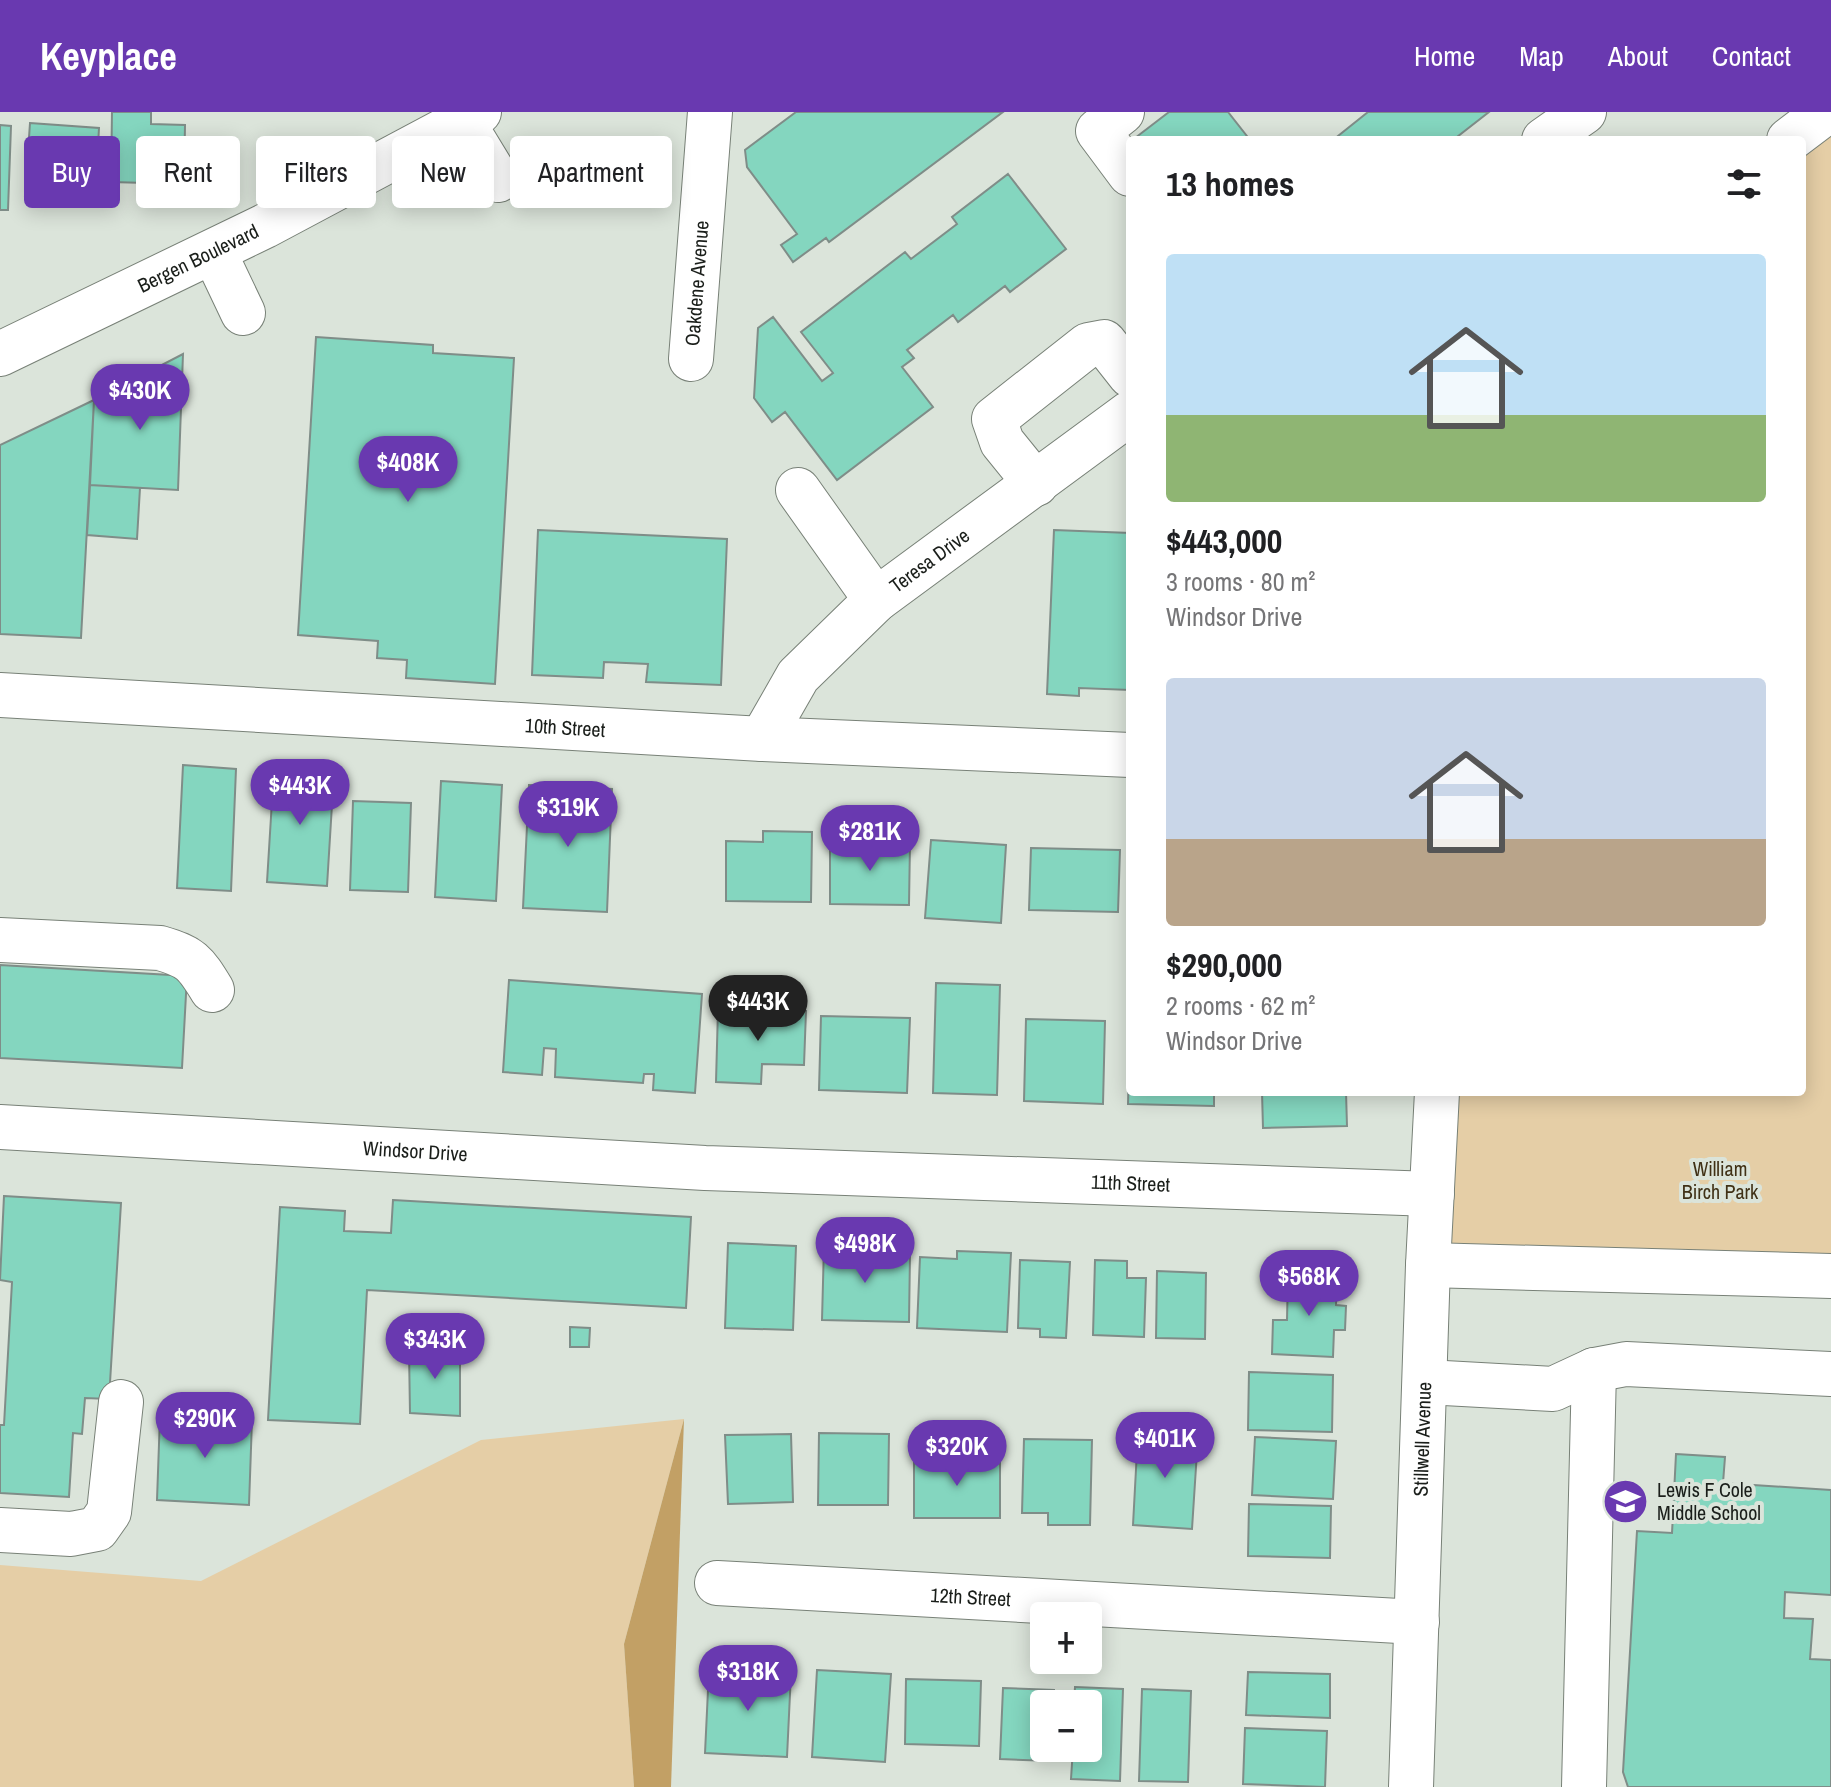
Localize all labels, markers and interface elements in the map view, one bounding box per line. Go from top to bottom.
text: Keyplace [40,31,177,82]
text: Home [1414,37,1475,75]
text: Map [1519,37,1564,75]
text: About [1608,37,1668,75]
text: Contact [1712,37,1791,75]
chip: Buy [24,136,120,208]
chip: Rent [136,136,240,208]
chip: Filters [256,136,376,208]
chip: New [392,136,494,208]
chip: Apartment [510,136,672,208]
text: 13 homes [1166,161,1295,207]
icon: filters [1722,162,1766,206]
street label: Bergen Boulevard [133,217,263,299]
street label: Oakdene Avenue [678,220,715,347]
icon: home [1394,306,1538,450]
pin: $430K [84,364,196,432]
text: $430K [109,372,171,407]
pin: $408K [352,436,464,504]
text: $408K [377,444,439,479]
text: $443,000 [1166,518,1282,564]
street label: Teresa Drive [884,522,975,599]
text: 3 rooms · 80 m² [1166,564,1315,599]
text: Windsor Drive [1166,599,1302,634]
street label: 10th Street [524,711,606,743]
icon: home [1394,730,1538,874]
pin: $443K [244,759,356,827]
text: $443K [269,767,331,802]
pin: $319K [512,781,624,849]
text: $319K [537,789,599,824]
pin: $281K [814,805,926,873]
text: $281K [839,813,901,848]
text: $290,000 [1166,942,1282,988]
pin: $443K [702,975,814,1043]
text: $443K [727,983,789,1018]
text: 2 rooms · 62 m² [1166,988,1315,1023]
text: Windsor Drive [1166,1023,1302,1058]
street label: Windsor Drive [362,1134,468,1167]
park label: William Birch Park [1682,1155,1759,1205]
street label: 11th Street [1091,1168,1171,1198]
pin: $498K [809,1217,921,1285]
text: $498K [834,1225,896,1260]
pin: $568K [1253,1250,1365,1318]
text: $568K [1278,1258,1340,1293]
pin: $343K [379,1313,491,1381]
text: $343K [404,1321,466,1356]
street label: Stillwell Avenue [1406,1381,1437,1497]
pin: $290K [149,1392,261,1460]
text: $290K [174,1400,236,1435]
pin: $401K [1109,1412,1221,1480]
pin: $320K [901,1420,1013,1488]
text: $401K [1134,1420,1196,1455]
text: $320K [926,1428,988,1463]
place label: Lewis F Cole Middle School [1657,1476,1761,1526]
school or university icon: Lewis F Cole Middle School [1602,1478,1650,1526]
street label: 12th Street [930,1581,1012,1612]
map controls [1030,1602,1102,1762]
button: + [1030,1602,1102,1674]
pin: $318K [692,1645,804,1713]
text: $318K [717,1653,779,1688]
button: − [1030,1690,1102,1762]

